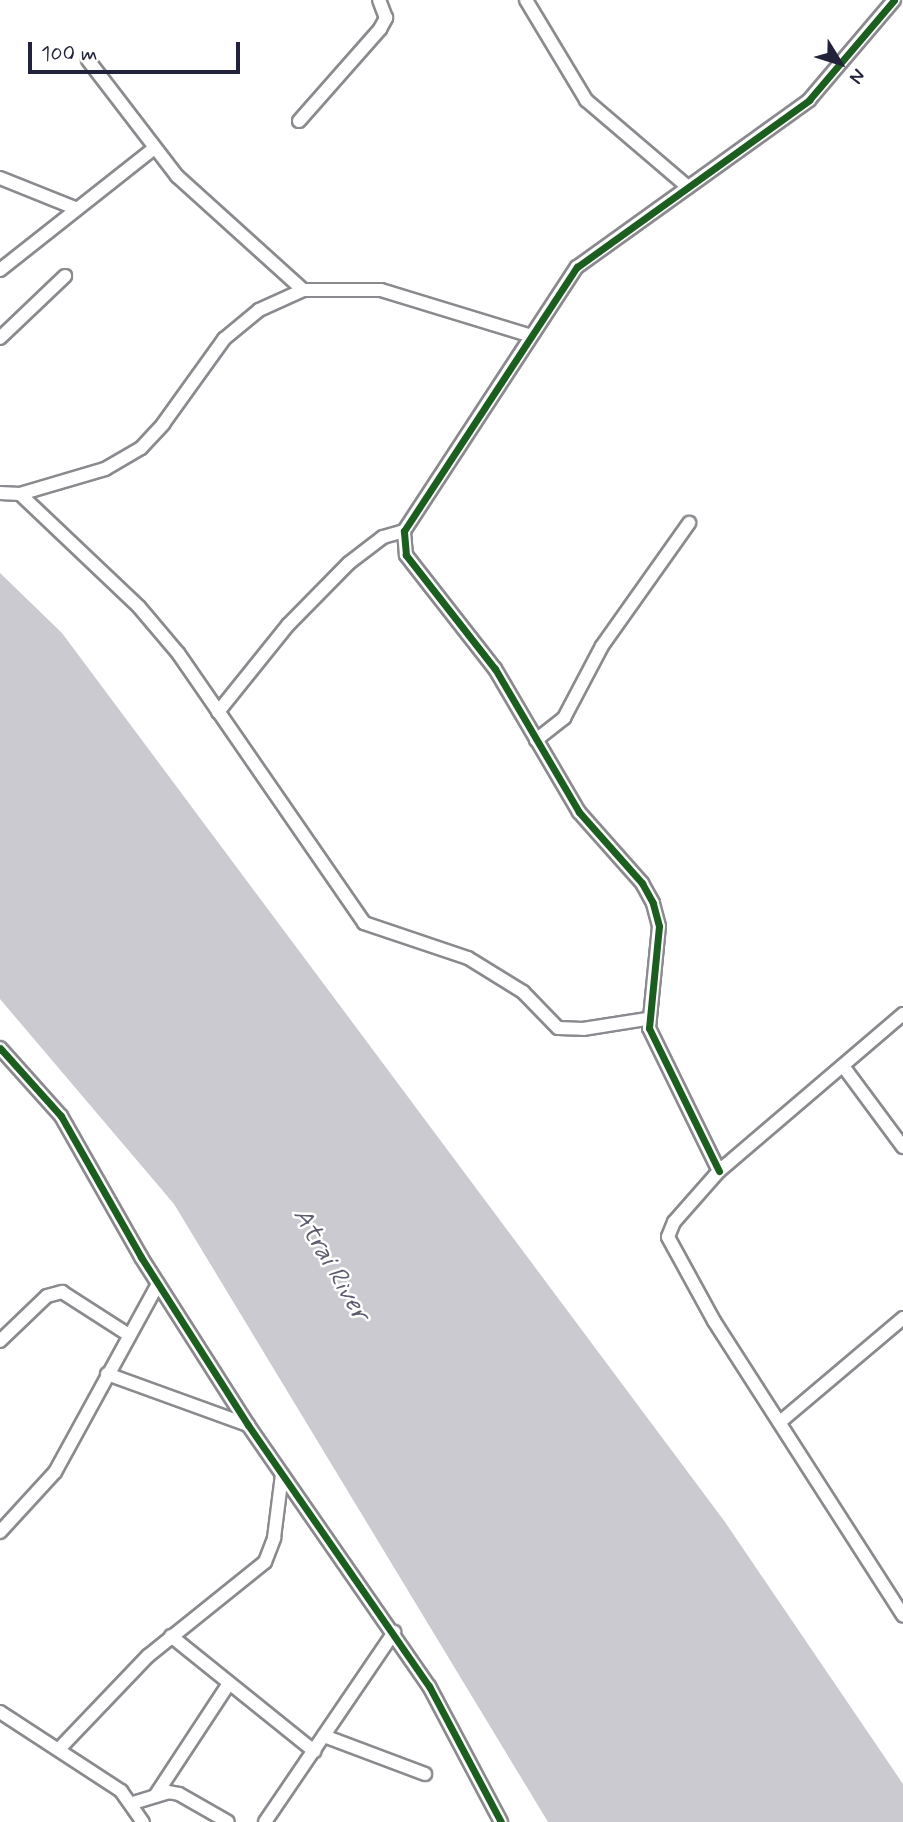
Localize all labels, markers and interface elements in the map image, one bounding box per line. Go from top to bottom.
scale bar [32,28,243,72]
north arrow [805,28,875,98]
text: 100 m [41,40,97,68]
text: N [843,64,871,89]
water label: Atrai River [285,1203,375,1327]

